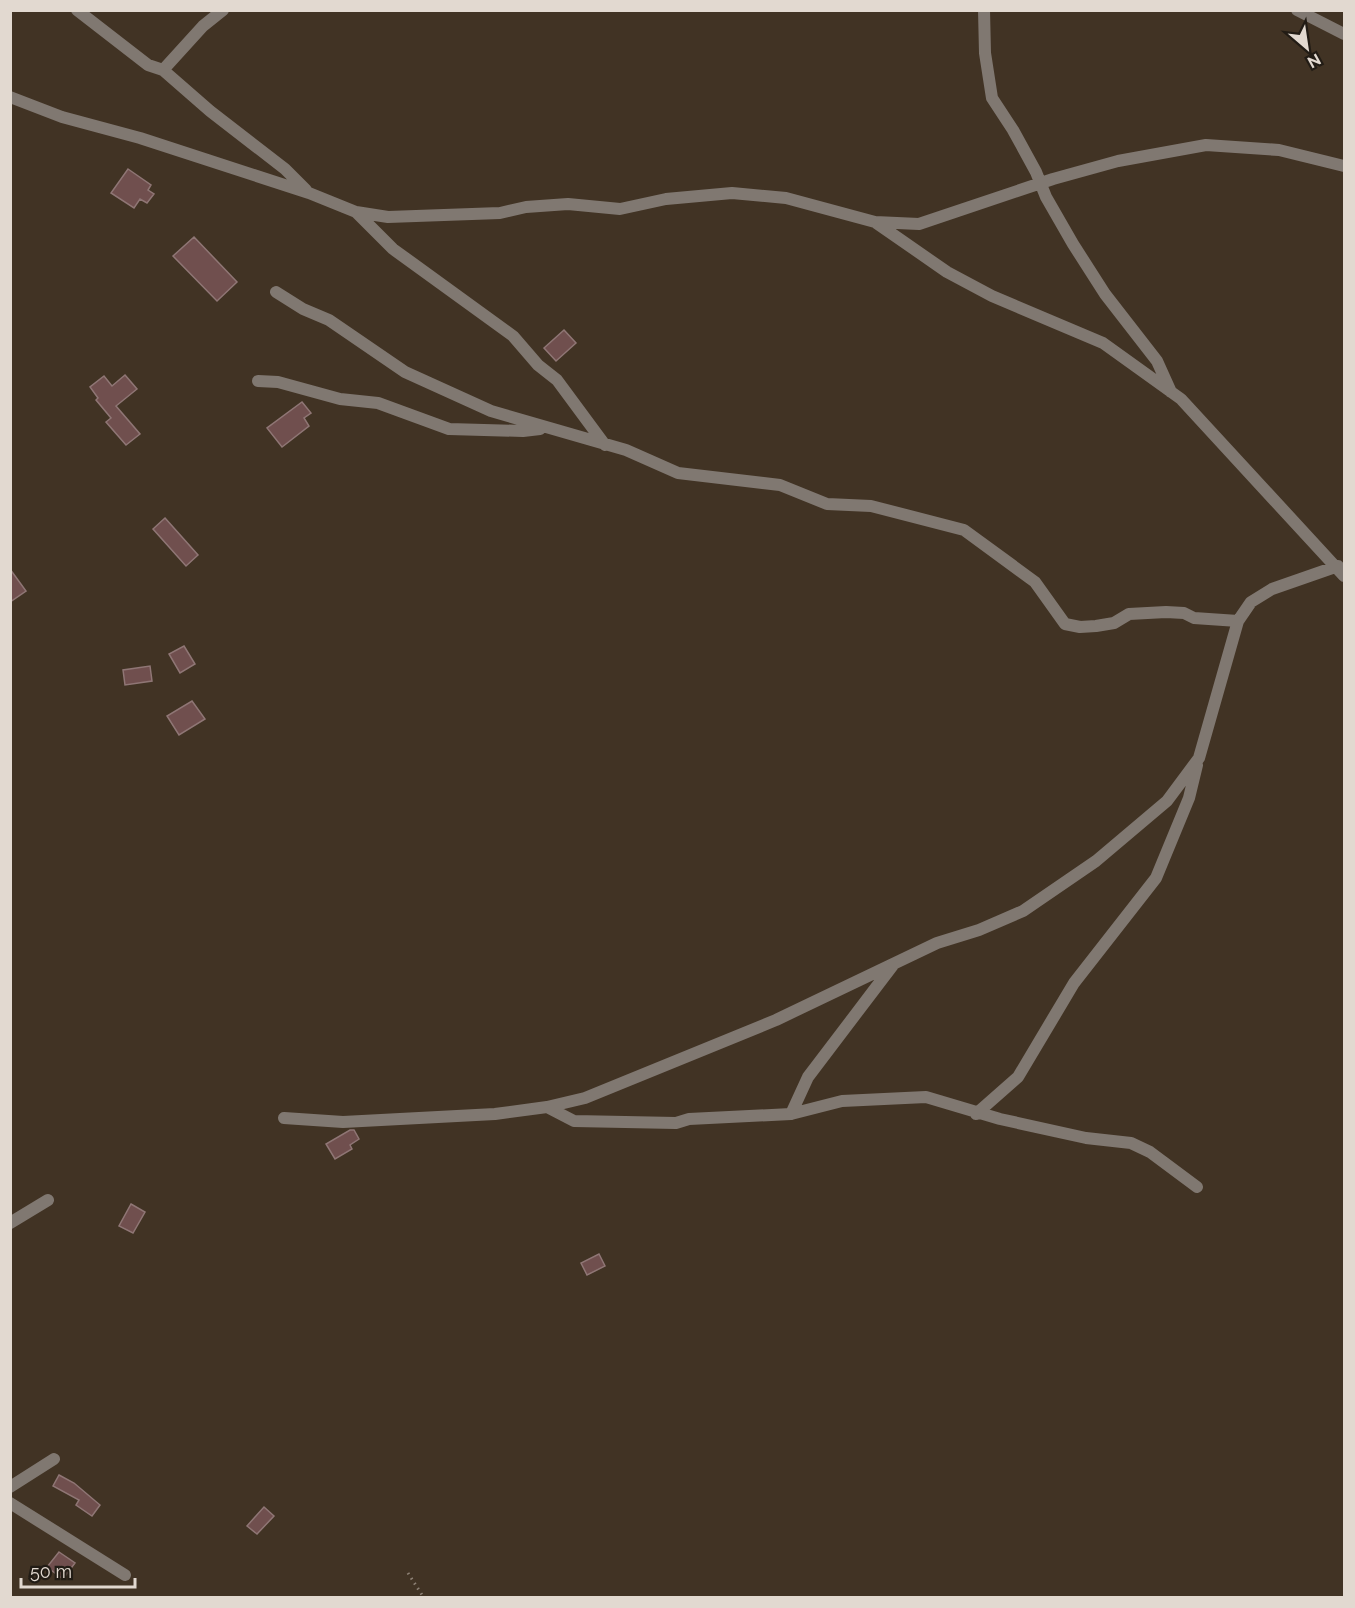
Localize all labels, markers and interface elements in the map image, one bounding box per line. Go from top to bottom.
north arrow [1277,18,1337,78]
text: N [1304,49,1324,72]
scale bar [21,1551,135,1589]
text: 50 m [30,1561,72,1582]

